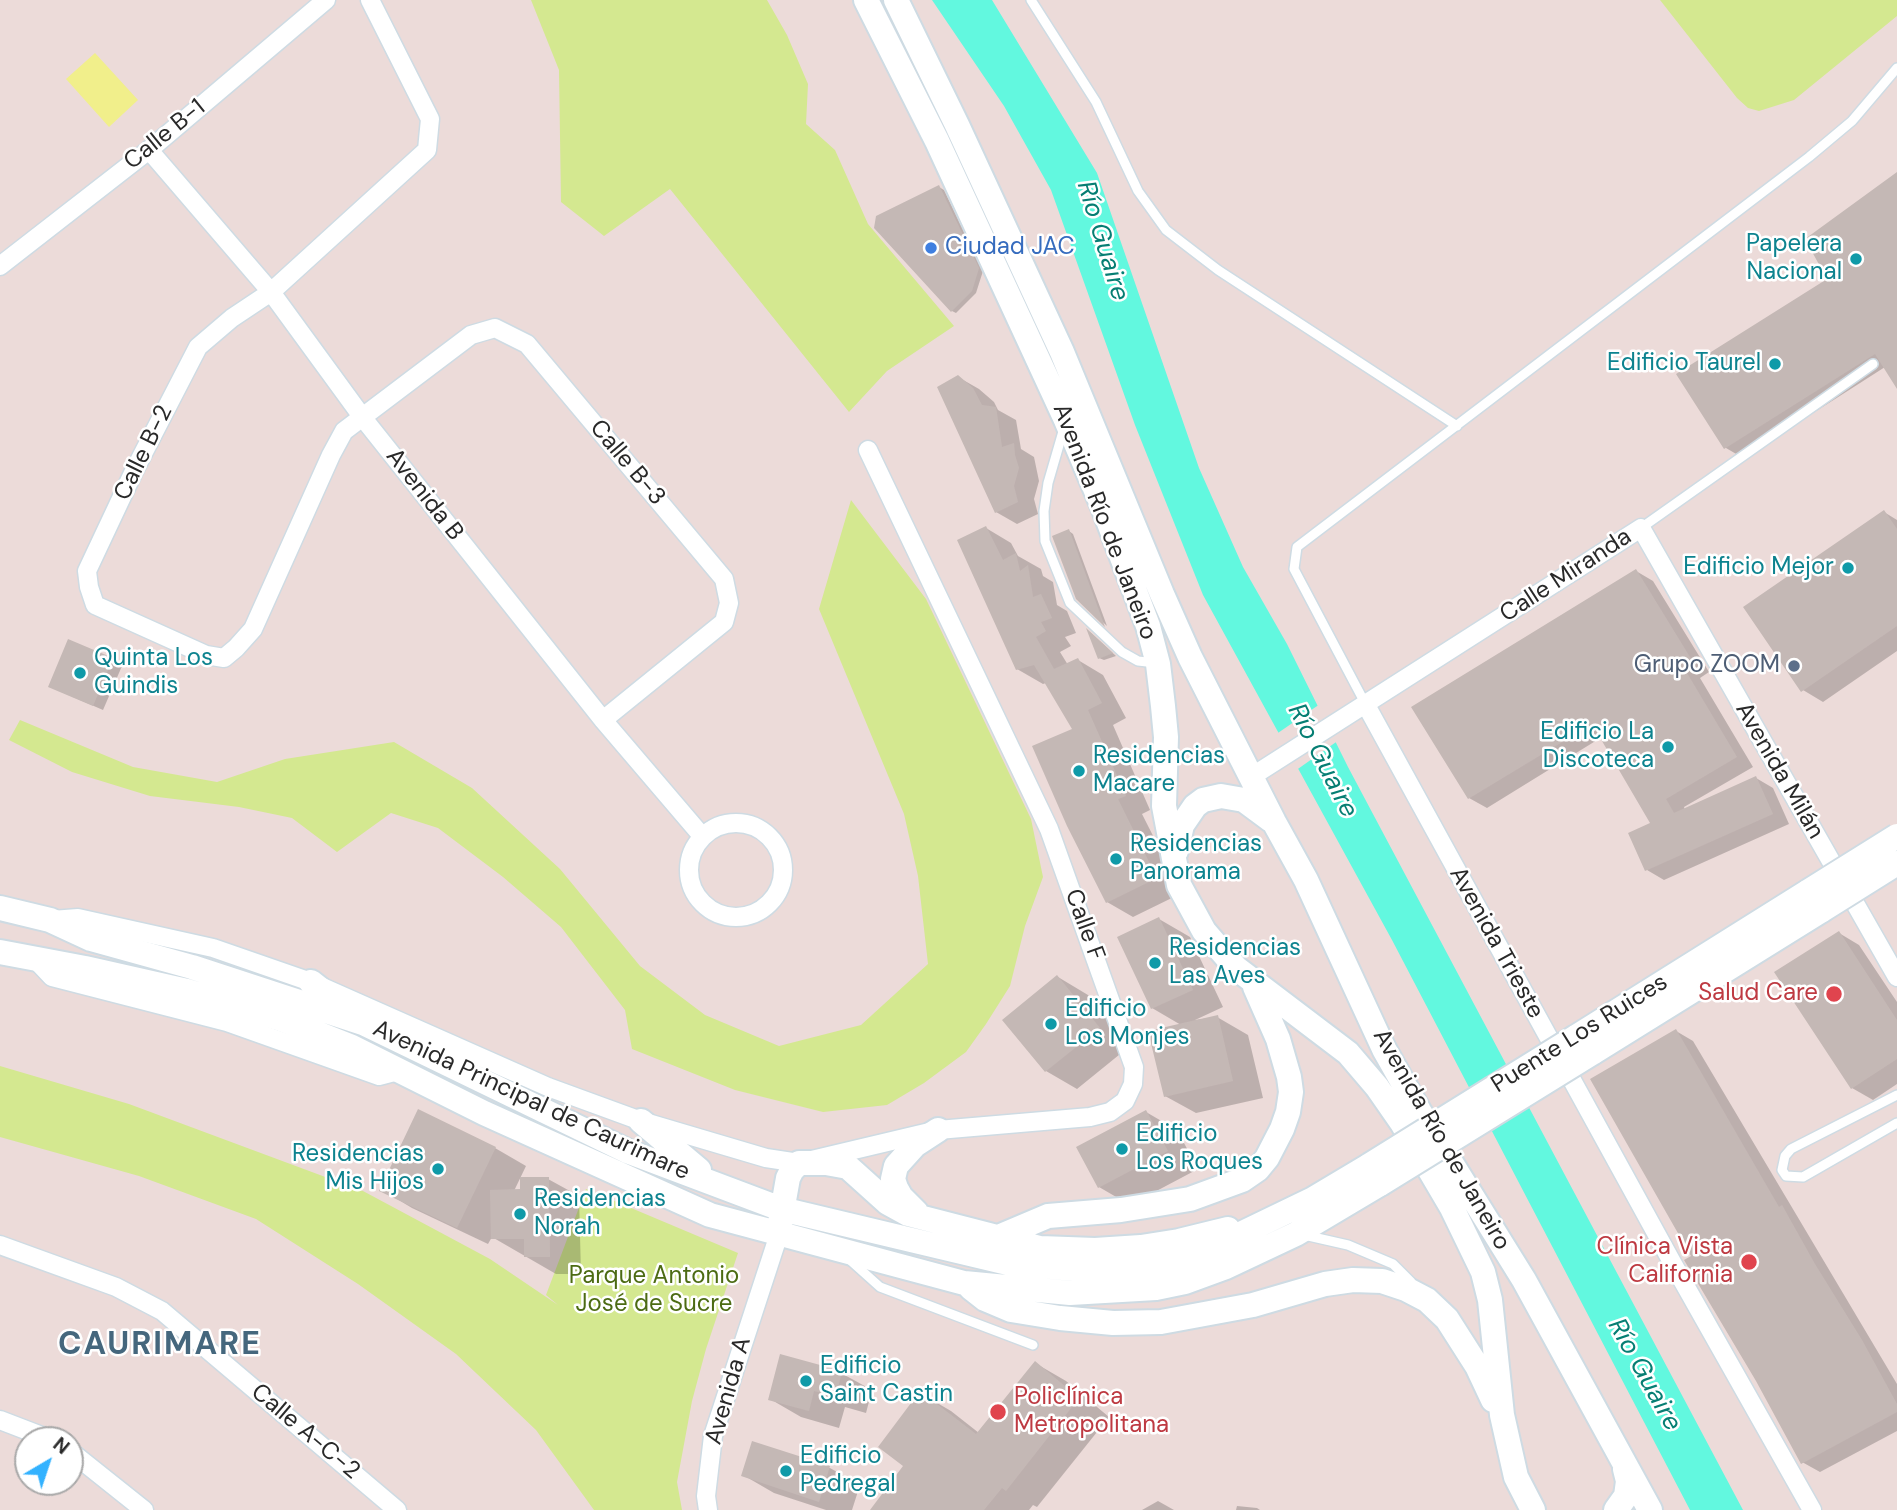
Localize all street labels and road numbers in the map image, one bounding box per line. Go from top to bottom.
street label: Calle B-1 [119,94,211,176]
street label: Avenida Río de Janeiro [1046,400,1162,644]
street label: Calle B-2 [109,401,179,505]
street label: Calle B-3 [583,414,671,512]
street label: Avenida B [379,443,469,547]
street label: Calle Miranda [1495,523,1637,629]
street label: Avenida Milán [1728,698,1830,844]
street label: Avenida Trieste [1442,862,1550,1024]
street label: Calle F [1058,885,1110,965]
street label: Puente Los Ruices [1487,968,1673,1100]
street label: Avenida Principal de Caurimare [368,1015,694,1187]
street label: Avenida Río de Janeiro [1366,1024,1516,1256]
street label: Avenida A [700,1334,758,1448]
street label: Calle A-C-2 [245,1378,365,1486]

